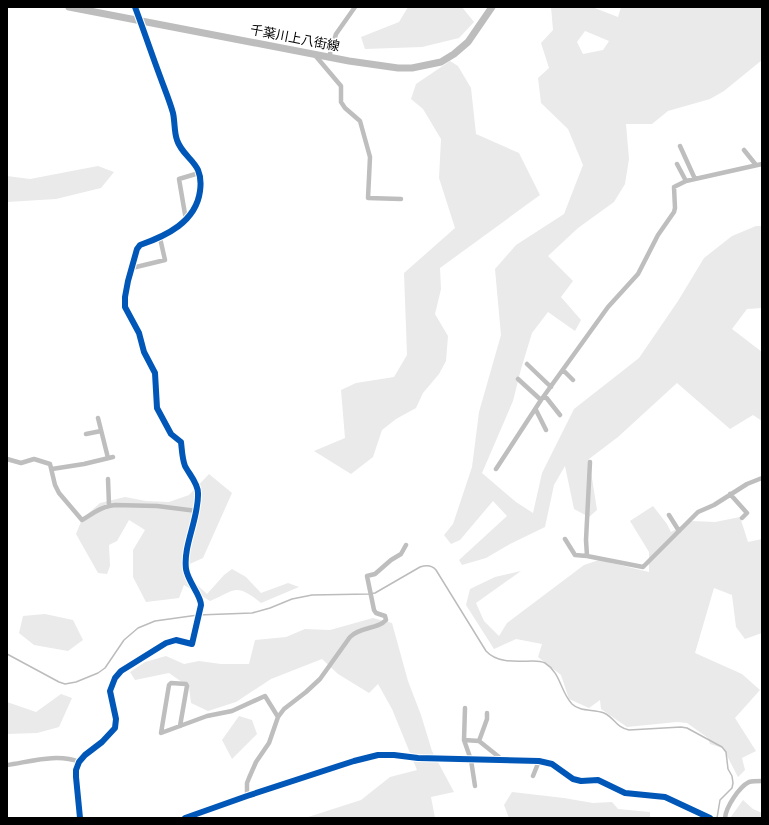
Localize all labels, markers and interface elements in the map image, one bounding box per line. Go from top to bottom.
street label: 千葉川上八街線 [249,22,341,54]

